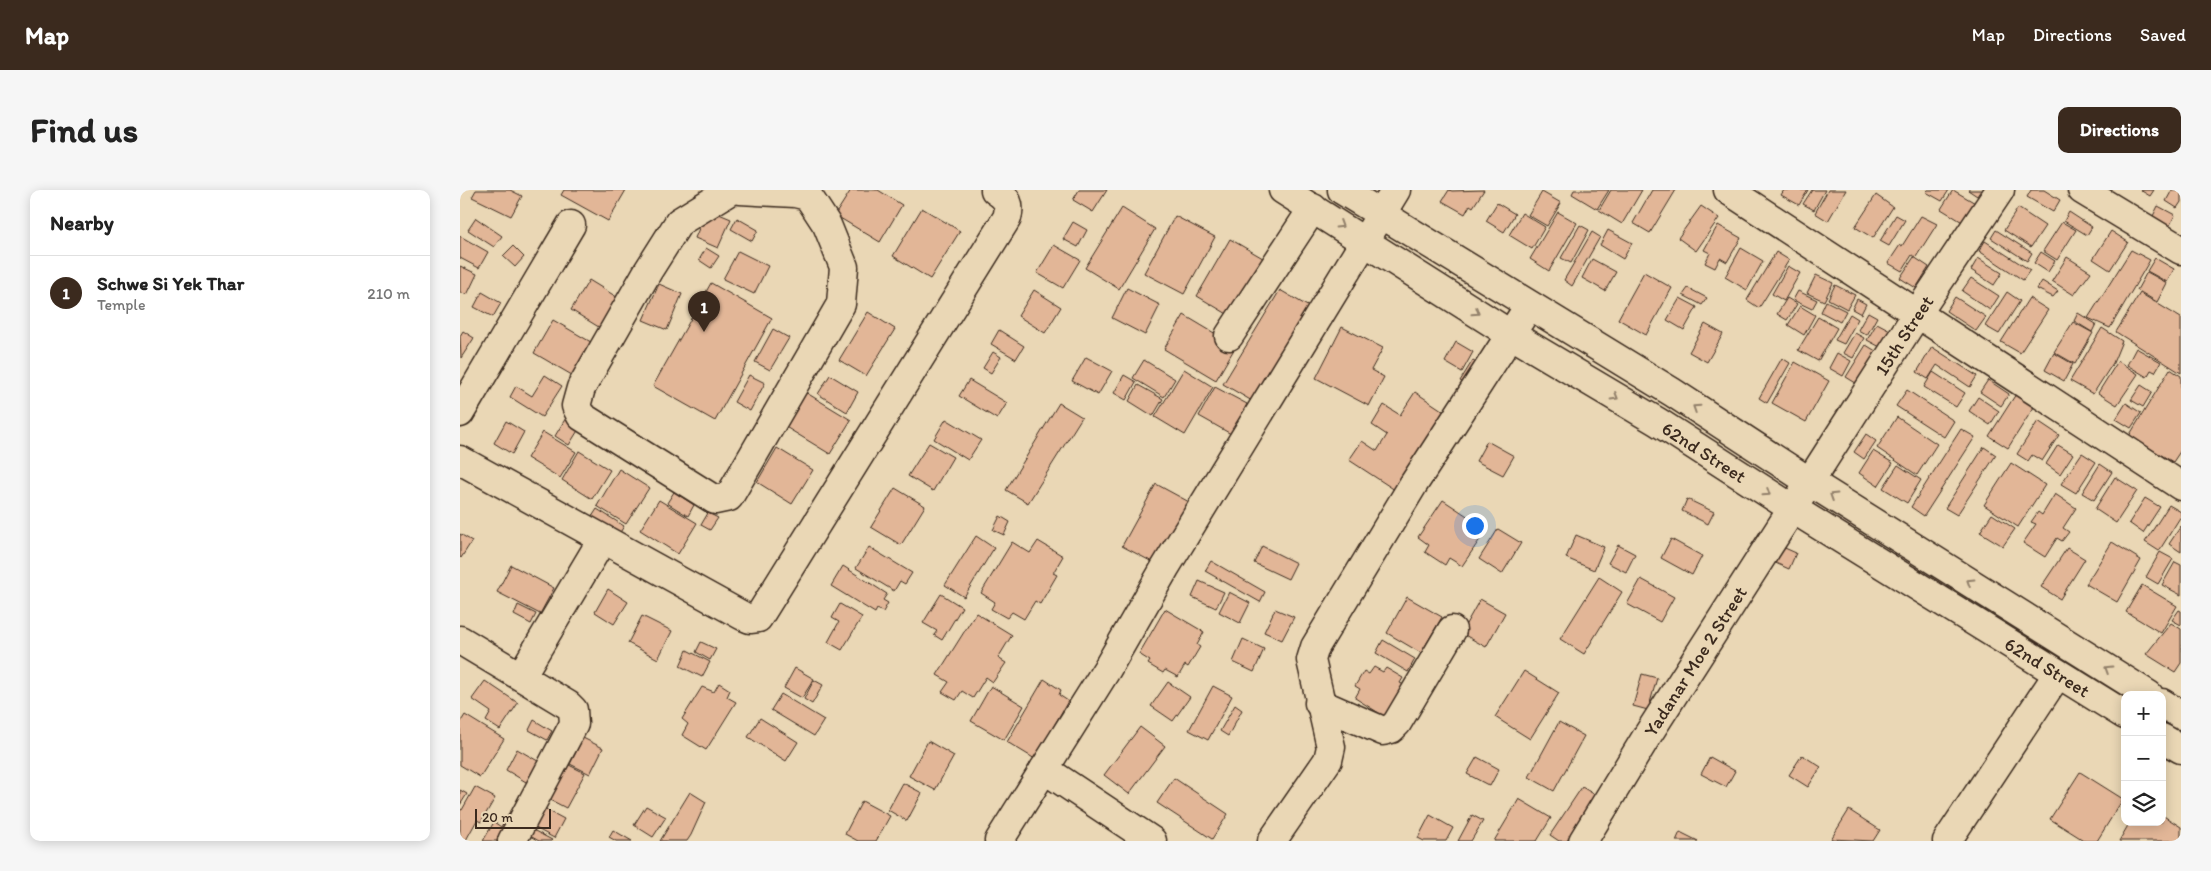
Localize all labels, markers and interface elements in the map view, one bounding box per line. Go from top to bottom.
text: Map [25,21,69,50]
text: Map [1972,24,2005,46]
text: Directions [2033,24,2112,46]
text: Saved [2140,24,2186,46]
button: Directions [2058,107,2181,153]
text: Find us [30,109,138,151]
text: Nearby [50,210,114,235]
one-way arrow [1334,218,1343,228]
text: Schwe Si Yek Thar [97,272,244,295]
text: 1 [62,284,70,303]
text: 210 m [367,284,410,303]
pin: 1 [688,291,720,332]
street label: 15th Street [1869,291,1938,379]
text: Temple [97,295,146,314]
one-way arrow [1471,306,1480,316]
one-way arrow [1610,390,1619,400]
one-way arrow [1692,405,1702,414]
street label: 62nd Street [1658,416,1751,487]
one-way arrow [1762,487,1771,496]
one-way arrow [1829,493,1838,503]
your location [1462,513,1488,539]
one-way arrow [1967,579,1976,589]
street label: Yadanar Moe 2 Street [1638,582,1751,740]
street label: 62nd Street [2001,632,2094,702]
one-way arrow [2104,665,2113,675]
map controls [2121,691,2166,826]
button: + [2121,691,2166,736]
button: − [2121,736,2166,781]
button: layers [2121,781,2166,826]
scale bar [475,806,551,829]
text: 20 m [482,809,513,826]

